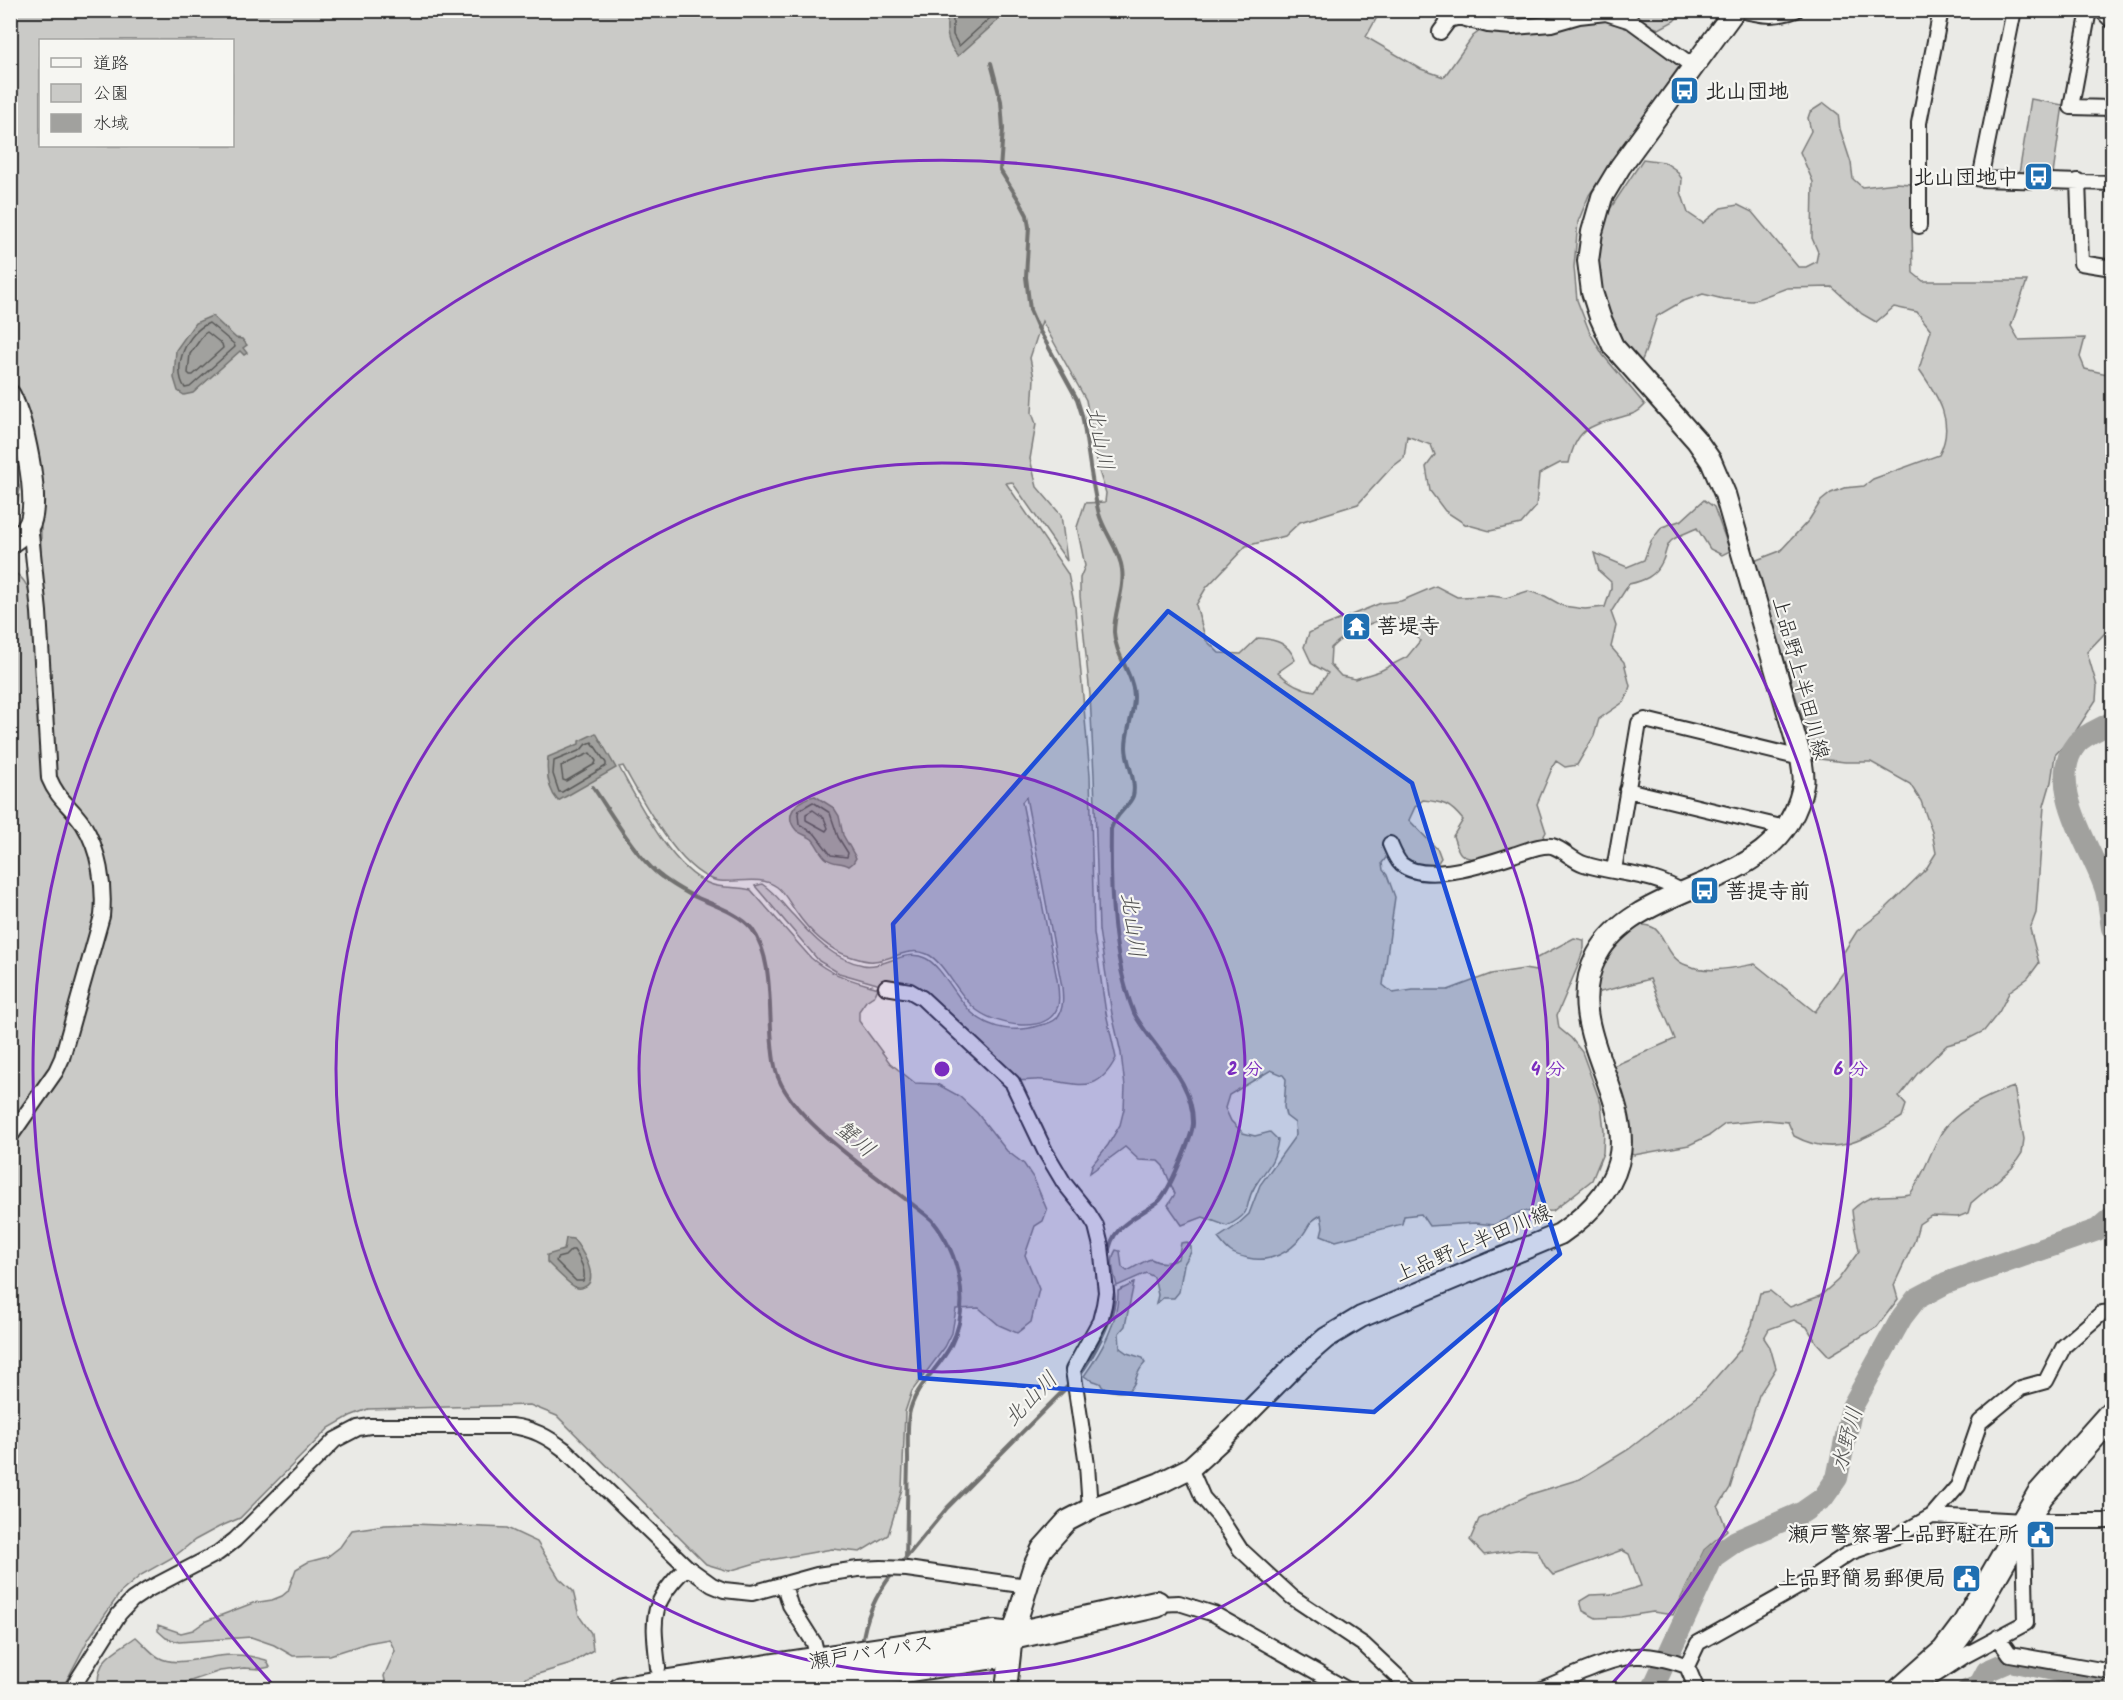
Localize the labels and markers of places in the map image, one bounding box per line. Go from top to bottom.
bus stop icon: 北山団地 [1668,75,1700,107]
place label: 北山団地 [1705,76,1789,109]
bus stop icon: 北山団地中 [2023,161,2055,193]
place label: 北山団地中 [1913,162,2018,195]
temple icon: 菩堤寺 [1340,610,1372,642]
place label: 菩堤寺 [1377,611,1440,644]
bus stop icon: 菩提寺前 [1689,875,1721,907]
place label: 菩提寺前 [1726,876,1810,909]
centre of rings [932,1059,952,1079]
public building icon: 瀬戸警察署上品野駐在所 [2024,1518,2056,1550]
place label: 瀬戸警察署上品野駐在所 [1788,1519,2019,1552]
public building icon: 上品野簡易郵便局 [1951,1562,1983,1594]
place label: 上品野簡易郵便局 [1778,1563,1946,1596]

